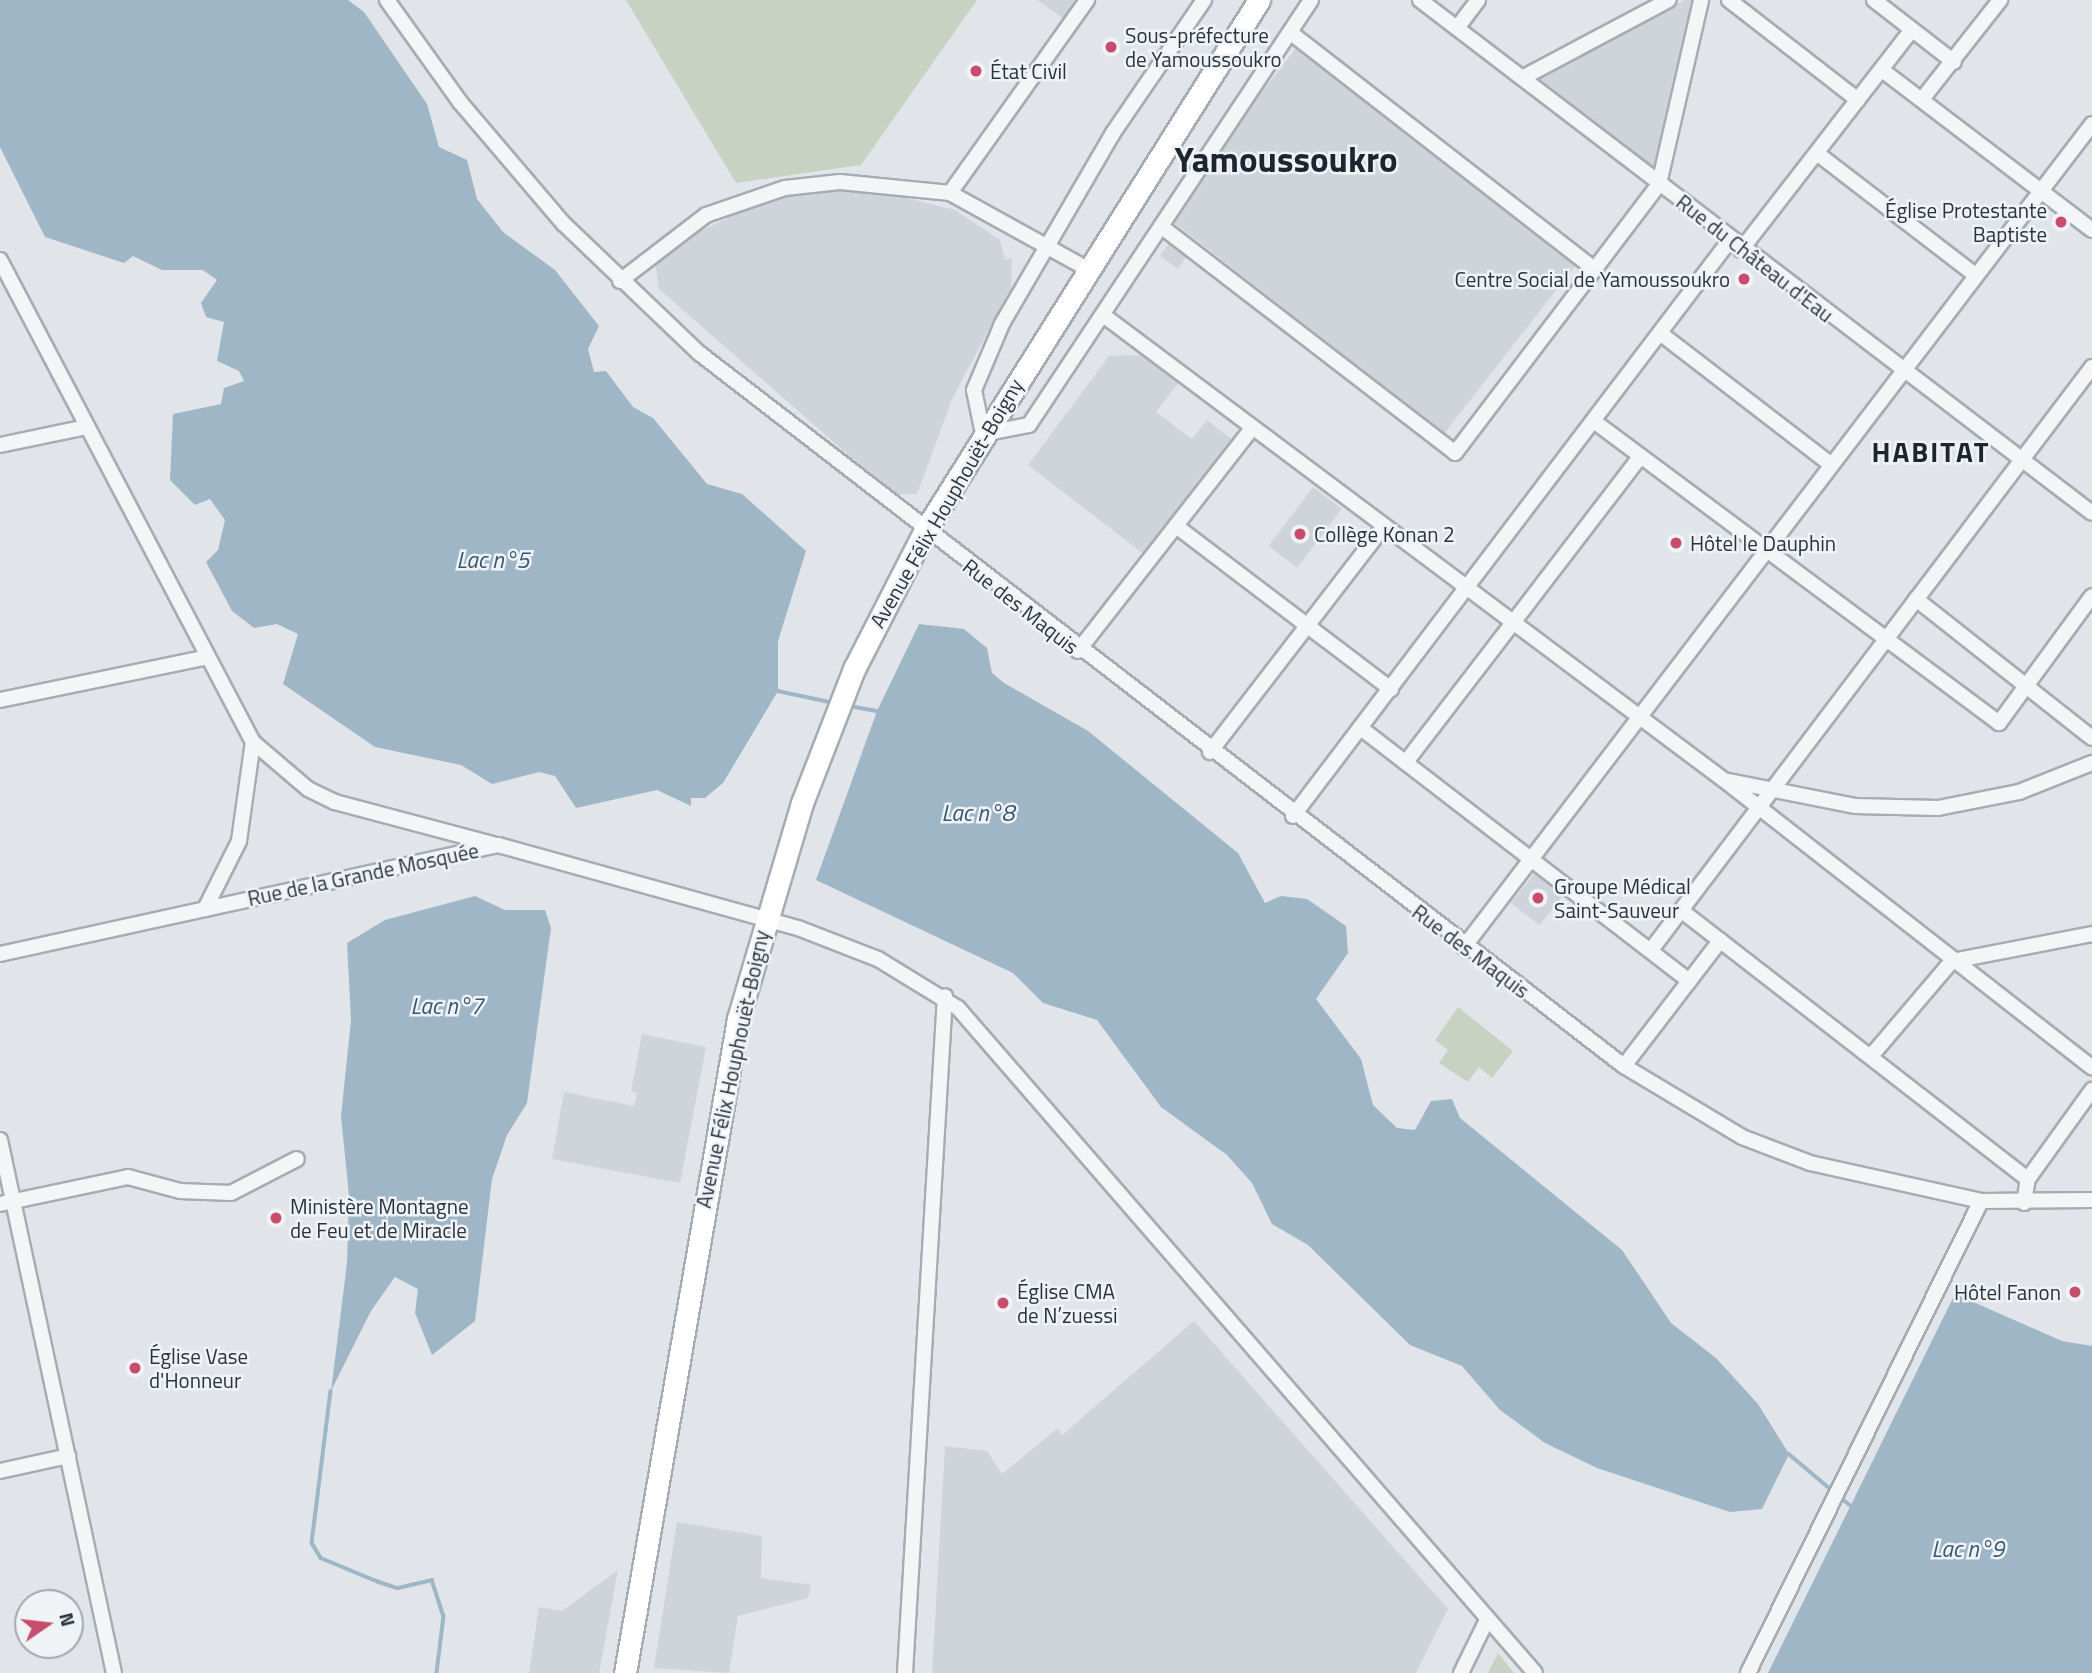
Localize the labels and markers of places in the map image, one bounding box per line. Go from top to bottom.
place label: Sous-préfecture de Yamoussoukro [1125,22,1282,72]
marker: Sous-préfecture de Yamoussoukro [1103,39,1119,55]
place label: État Civil [990,58,1067,84]
marker: État Civil [968,63,984,79]
place label: Église Protestante Baptiste [1885,197,2047,247]
marker: Église Protestante Baptiste [2053,214,2069,230]
place label: Centre Social de Yamoussoukro [1455,266,1730,292]
marker: Centre Social de Yamoussoukro [1736,271,1752,287]
place label: Collège Konan 2 [1314,521,1455,547]
marker: Collège Konan 2 [1292,526,1308,542]
place label: Hôtel le Dauphin [1690,530,1836,556]
marker: Hôtel le Dauphin [1668,535,1684,551]
place label: Groupe Médical Saint-Sauveur [1554,873,1691,923]
marker: Groupe Médical Saint-Sauveur [1528,888,1548,908]
place label: Ministère Montagne de Feu et de Miracle [290,1193,469,1243]
marker: Ministère Montagne de Feu et de Miracle [268,1210,284,1226]
place label: Église CMA de N’zuessi [1017,1278,1118,1328]
place label: Hôtel Fanon [1954,1279,2061,1305]
marker: Hôtel Fanon [2067,1284,2083,1300]
marker: Église CMA de N’zuessi [995,1295,1011,1311]
place label: Église Vase d'Honneur [149,1343,248,1393]
marker: Église Vase d'Honneur [127,1360,143,1376]

